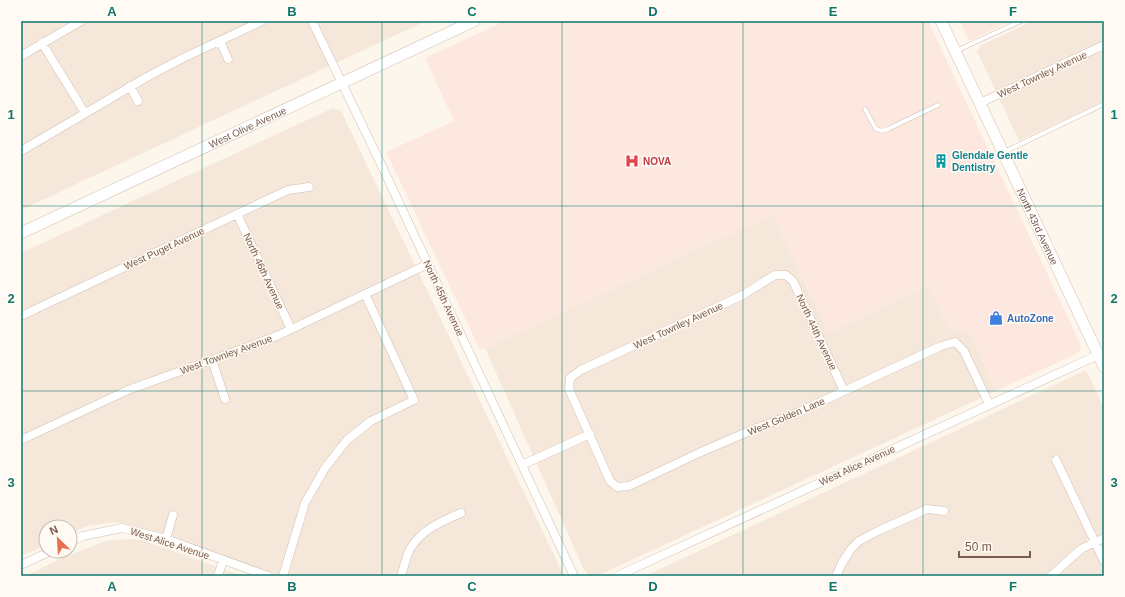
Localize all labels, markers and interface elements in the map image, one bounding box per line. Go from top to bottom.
text: A [107,4,117,19]
text: B [287,4,297,19]
text: C [467,4,477,19]
text: D [648,4,658,19]
text: E [829,4,838,19]
text: F [1009,4,1017,19]
street label: West Townley Avenue [996,49,1089,100]
street label: West Olive Avenue [207,104,288,150]
text: 1 [7,107,15,122]
text: 1 [1110,107,1118,122]
place label: Glendale Gentle Dentistry [952,150,1029,173]
hospital icon: NOVA [624,153,640,169]
building icon: Glendale Gentle Dentistry [933,153,949,169]
place label: NOVA [643,156,671,167]
street label: North 43rd Avenue [1015,187,1060,267]
street label: West Puget Avenue [122,225,207,272]
street label: North 46th Avenue [241,231,286,311]
street label: North 45th Avenue [421,258,466,338]
text: 2 [7,291,15,306]
text: 2 [1110,291,1118,306]
street label: North 44th Avenue [794,292,839,372]
street label: West Townley Avenue [632,300,725,351]
shop icon: AutoZone [988,310,1004,326]
place label: AutoZone [1007,313,1054,324]
street label: West Townley Avenue [179,333,274,376]
street label: West Golden Lane [746,395,827,438]
street label: West Alice Avenue [818,443,897,488]
text: 3 [7,475,15,490]
text: 3 [1110,475,1118,490]
north arrow [38,519,78,559]
text: N [48,523,60,537]
street label: West Alice Avenue [129,526,211,562]
scale bar [959,533,1030,559]
text: 50 m [965,540,992,554]
text: A [107,579,117,594]
text: B [287,579,297,594]
text: C [467,579,477,594]
text: D [648,579,658,594]
text: E [829,579,838,594]
text: F [1009,579,1017,594]

